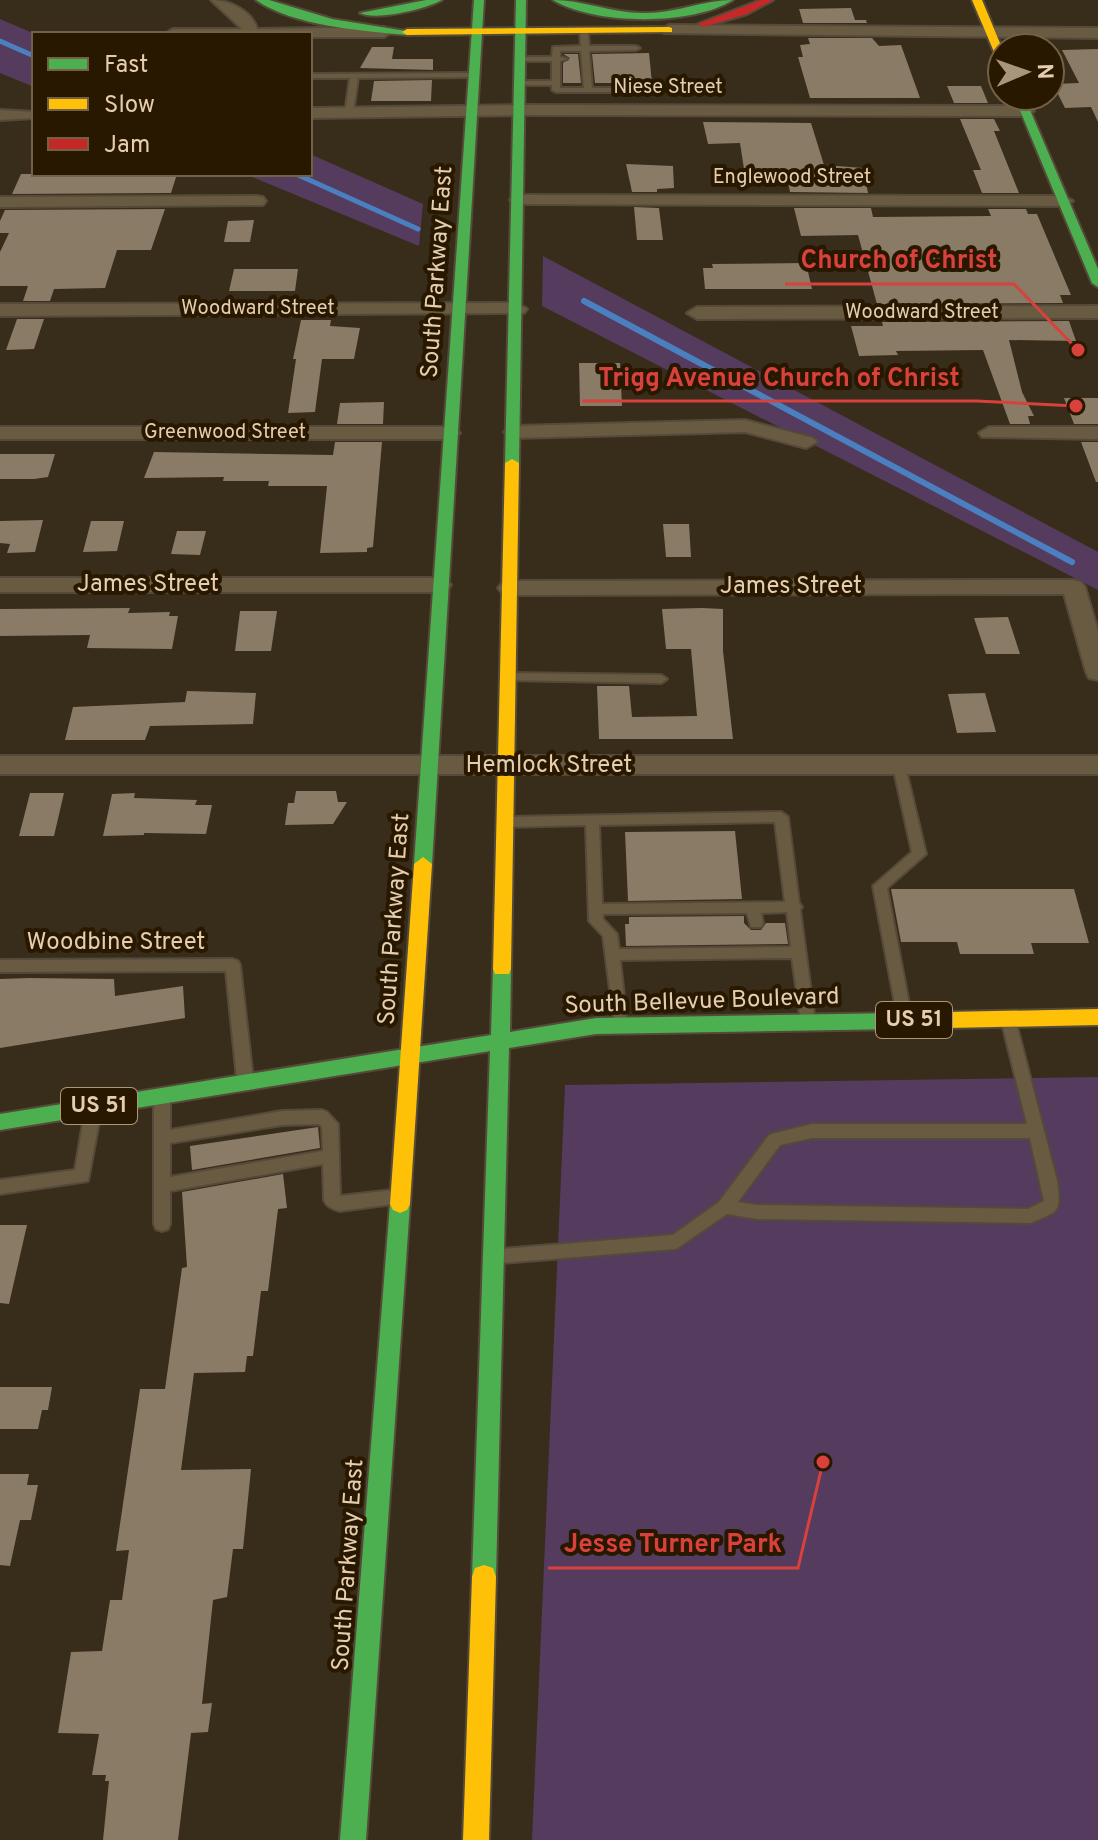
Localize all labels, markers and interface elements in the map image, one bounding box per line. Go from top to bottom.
legend [32,32,312,176]
north arrow [986,32,1066,112]
text: Fast [104,51,148,81]
text: N [1030,63,1057,80]
street label: Niese Street [613,75,723,101]
text: Slow [104,91,155,121]
text: Jam [104,131,150,161]
street label: South Parkway East [416,165,460,379]
street label: Englewood Street [713,165,871,191]
callout: Church of Christ [785,234,1014,284]
text: Church of Christ [801,245,997,278]
street label: Woodward Street [181,296,335,322]
street label: Woodward Street [845,300,999,326]
callout: Trigg Avenue Church of Christ [582,351,977,401]
text: Trigg Avenue Church of Christ [598,363,960,396]
street label: Greenwood Street [144,420,306,446]
street label: James Street [77,570,219,600]
street label: James Street [720,572,862,602]
street label: Hemlock Street [466,751,632,781]
street label: South Parkway East [373,812,417,1026]
street label: Woodbine Street [27,928,205,958]
street label: South Bellevue Boulevard [564,982,840,1022]
road number: US 51 [876,1002,952,1038]
road number: US 51 [61,1088,137,1124]
street label: South Parkway East [327,1458,371,1672]
callout: Jesse Turner Park [548,1518,798,1568]
text: Jesse Turner Park [564,1529,782,1562]

